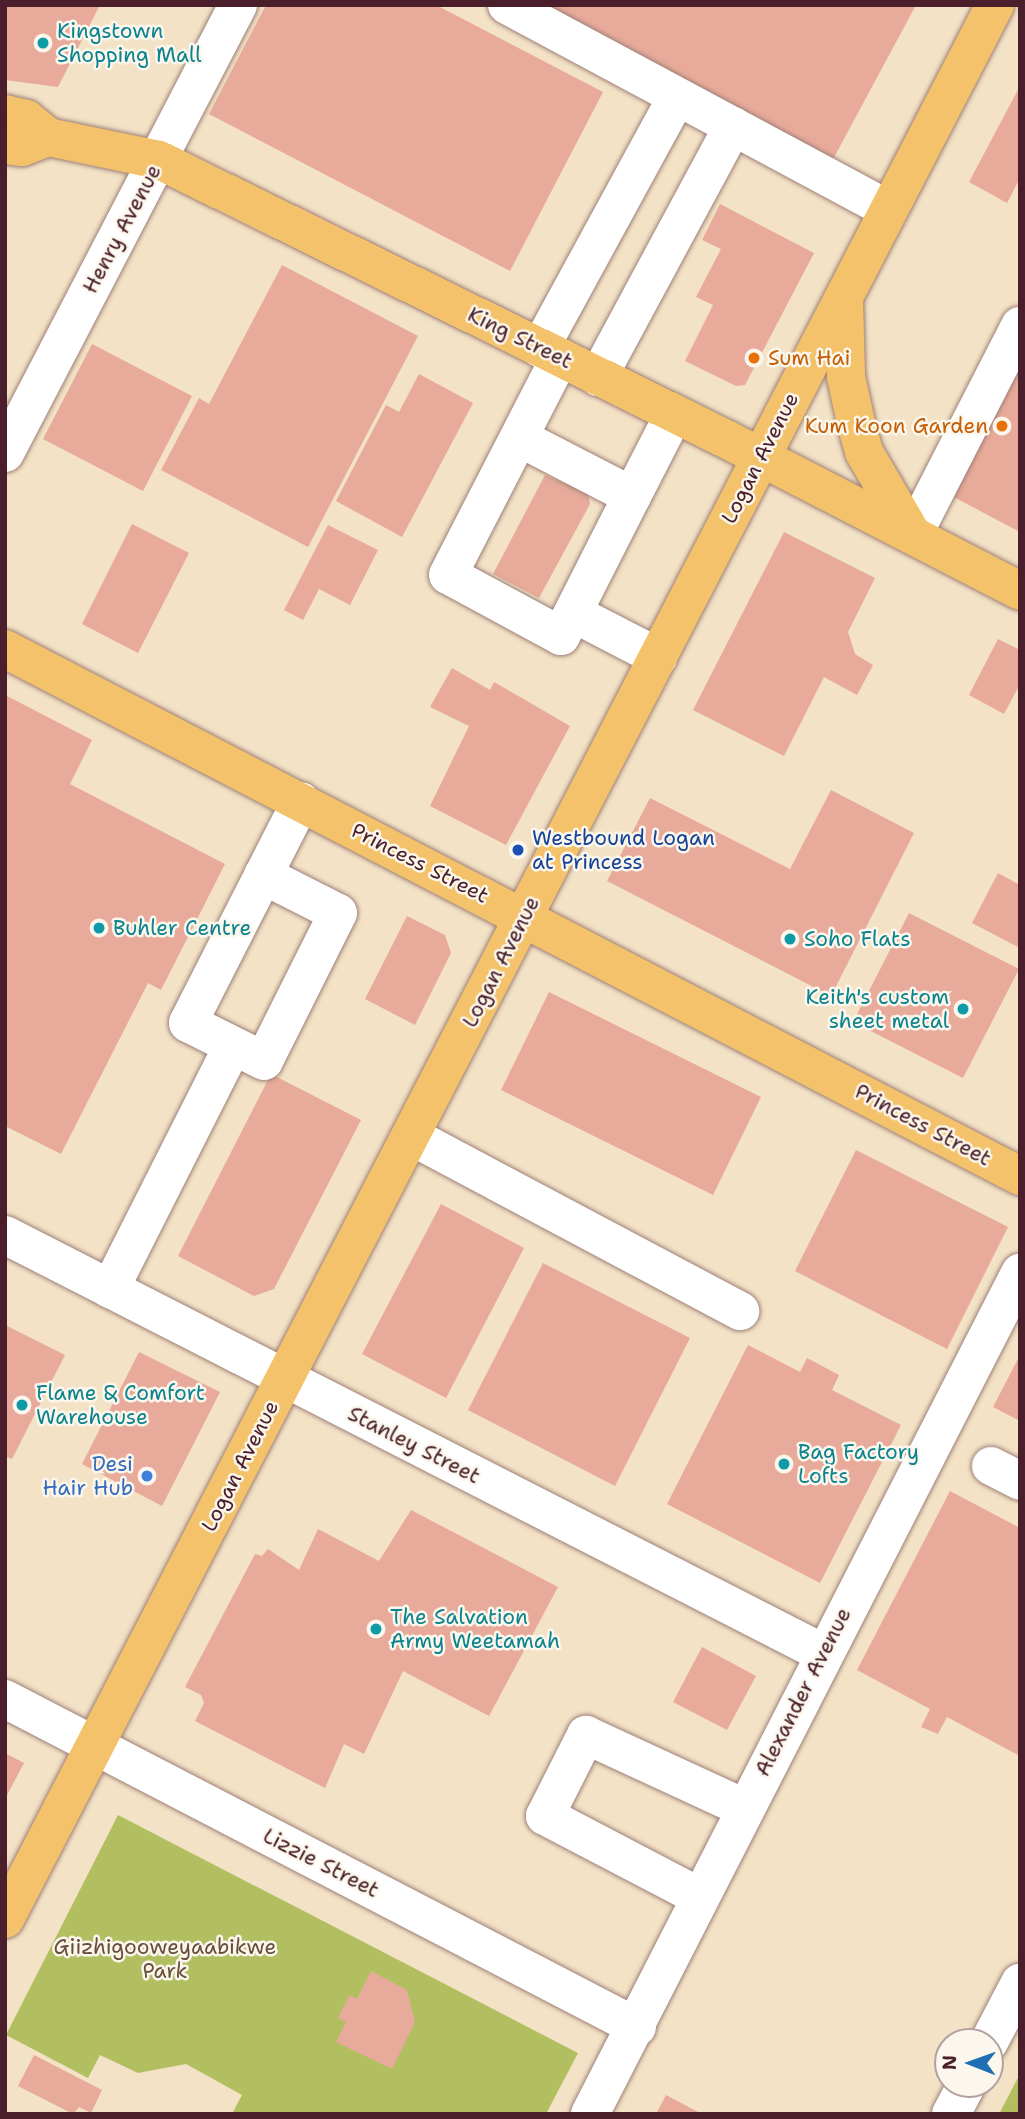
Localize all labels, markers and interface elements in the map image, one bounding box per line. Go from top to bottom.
place label: Kingstown Shopping Mall [57,18,202,68]
marker: Kingstown Shopping Mall [35,35,51,51]
street label: Henry Avenue [78,160,166,298]
street label: King Street [464,302,576,374]
place label: Sum Hai [768,345,851,371]
marker: Sum Hai [746,350,762,366]
street label: Logan Avenue [716,388,804,528]
place label: Kum Koon Garden [805,413,988,439]
marker: Kum Koon Garden [994,418,1010,434]
street label: Princess Street [347,818,493,908]
place label: Westbound Logan at Princess [532,825,715,875]
marker: Westbound Logan at Princess [510,842,526,858]
street label: Logan Avenue [457,892,545,1032]
place label: Buhler Centre [113,915,251,941]
marker: Buhler Centre [91,920,107,936]
place label: Soho Flats [804,926,911,952]
marker: Soho Flats [782,931,798,947]
place label: Keith's custom sheet metal [806,984,949,1034]
marker: Keith's custom sheet metal [955,1001,971,1017]
street label: Princess Street [851,1079,995,1171]
place label: Flame & Comfort Warehouse [36,1380,205,1430]
street label: Logan Avenue [196,1396,284,1536]
marker: Flame & Comfort Warehouse [14,1397,30,1413]
street label: Stanley Street [344,1401,484,1489]
place label: Bag Factory Lofts [798,1439,919,1489]
place label: Desi Hair Hub [43,1451,133,1501]
marker: Bag Factory Lofts [776,1456,792,1472]
marker: Desi Hair Hub [139,1468,155,1484]
place label: The Salvation Army Weetamah [390,1604,560,1654]
street label: Alexander Avenue [750,1604,856,1780]
marker: The Salvation Army Weetamah [368,1621,384,1637]
street label: Lizzie Street [259,1823,383,1903]
park label: Giizhigooweyaabikwe Park [54,1934,276,1984]
north arrow [934,2028,1004,2098]
text: N [937,2055,962,2070]

